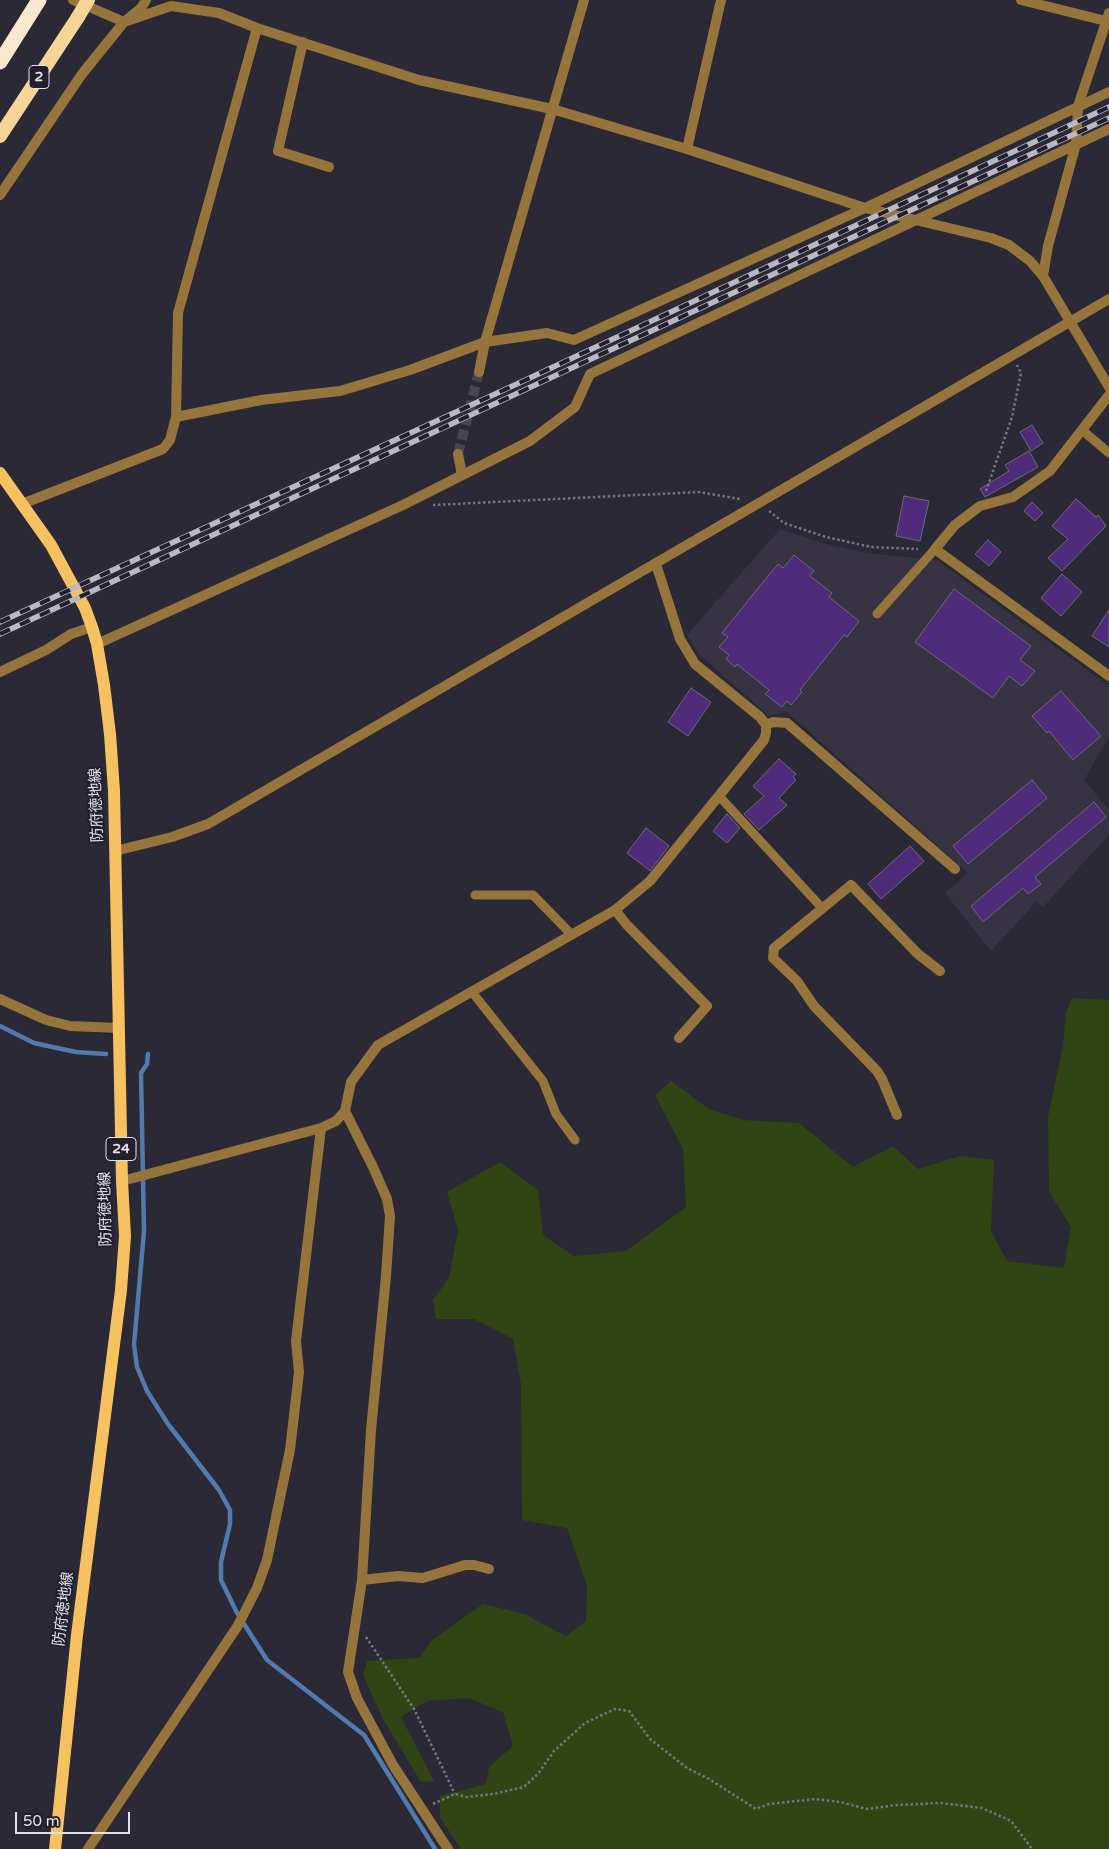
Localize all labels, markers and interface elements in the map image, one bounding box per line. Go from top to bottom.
road number: 2 [29,66,49,88]
street label: 防府徳地線 [87,767,107,843]
road number: 24 [106,1138,136,1160]
street label: 防府徳地線 [96,1171,116,1247]
street label: 防府徳地線 [50,1571,78,1647]
scale bar [18,1802,132,1834]
text: 50 m [23,1812,60,1830]

